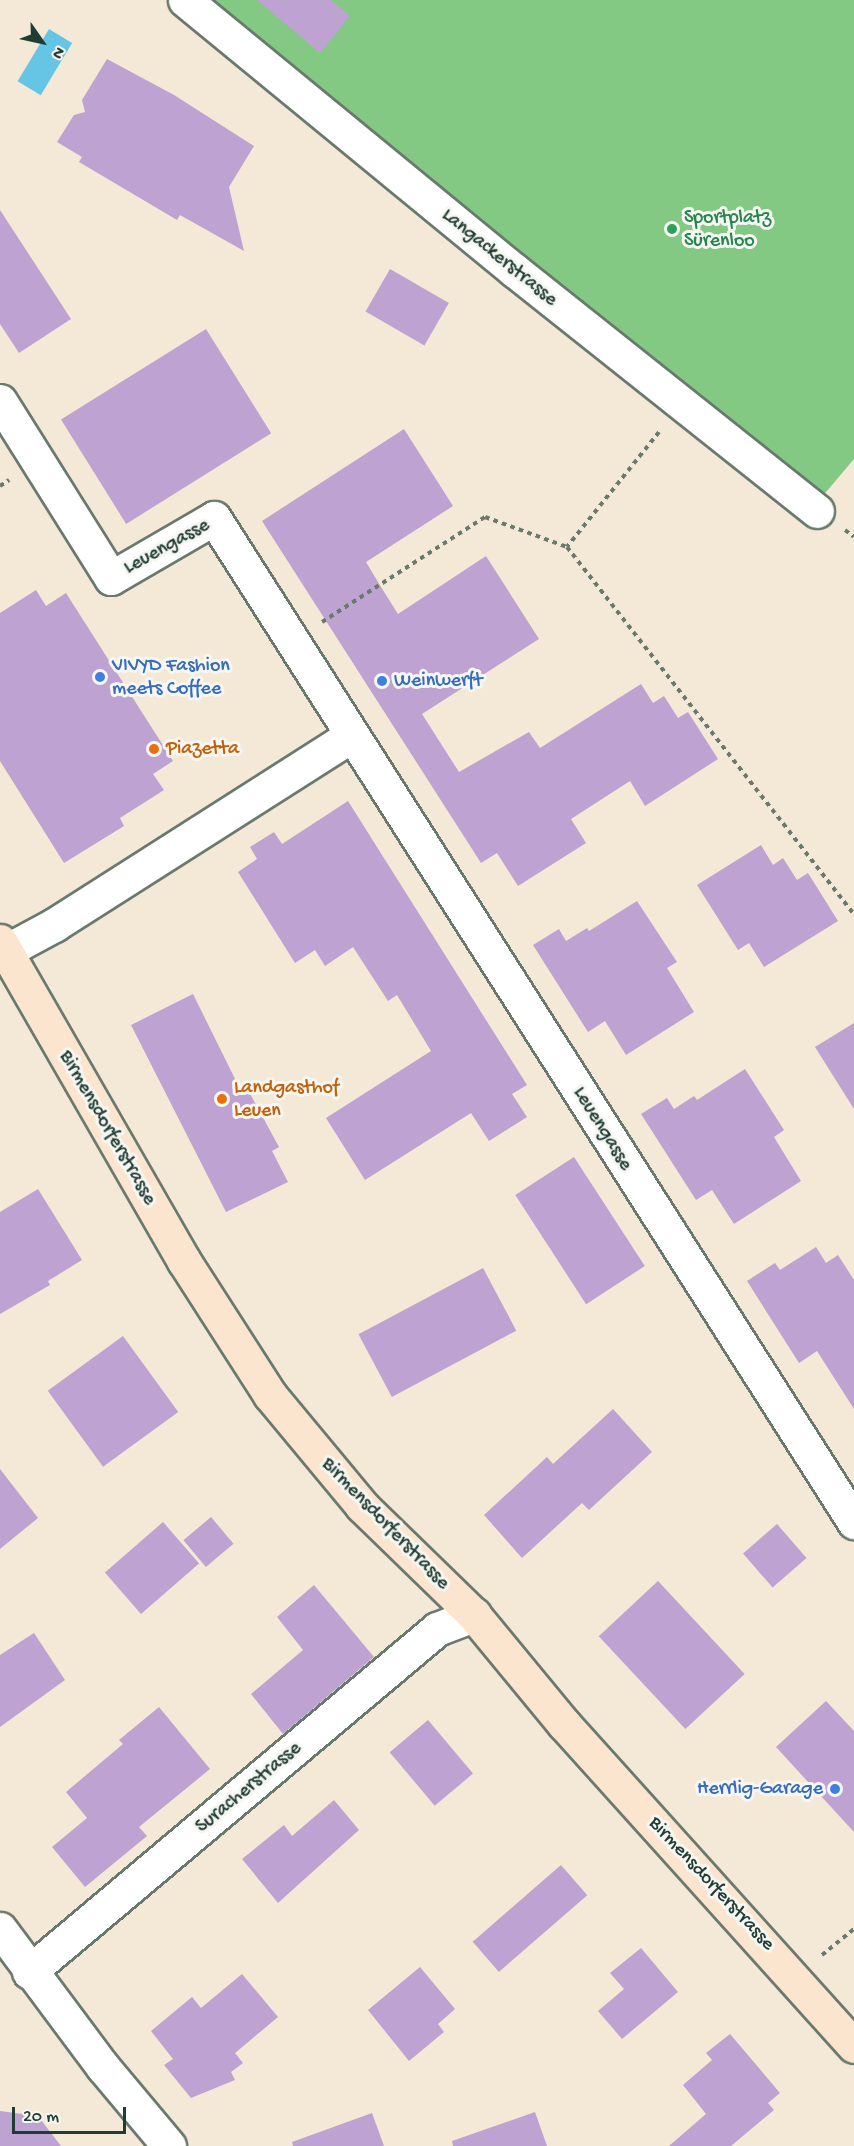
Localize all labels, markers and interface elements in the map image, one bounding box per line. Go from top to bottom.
north arrow [12,12,72,72]
text: N [47,43,68,62]
street label: Langackerstrasse [436,204,562,312]
place label: Sportplatz Sürenloo [684,206,771,253]
marker: Sportplatz Sürenloo [665,222,679,236]
street label: Leuengasse [120,514,214,580]
place label: VIVYD Fashion meets Coffee [112,654,230,701]
place label: Weinwerft [394,669,482,693]
marker: VIVYD Fashion meets Coffee [93,670,107,684]
marker: Weinwerft [375,674,389,688]
place label: Piazetta [166,737,239,761]
marker: Piazetta [147,742,161,756]
street label: Birmensdorferstrasse [53,1046,161,1210]
place label: Landgasthof Leuen [234,1076,339,1123]
street label: Leuengasse [567,1083,637,1175]
marker: Landgasthof Leuen [215,1092,229,1106]
street label: Birmensdorferstrasse [316,1453,454,1595]
street label: Suracherstrasse [191,1737,307,1839]
place label: Herrlig-Garage [697,1777,823,1801]
marker: Herrlig-Garage [828,1782,842,1796]
street label: Birmensdorferstrasse [643,1812,779,1956]
scale bar [15,2095,129,2133]
text: 20 m [23,2107,59,2128]

